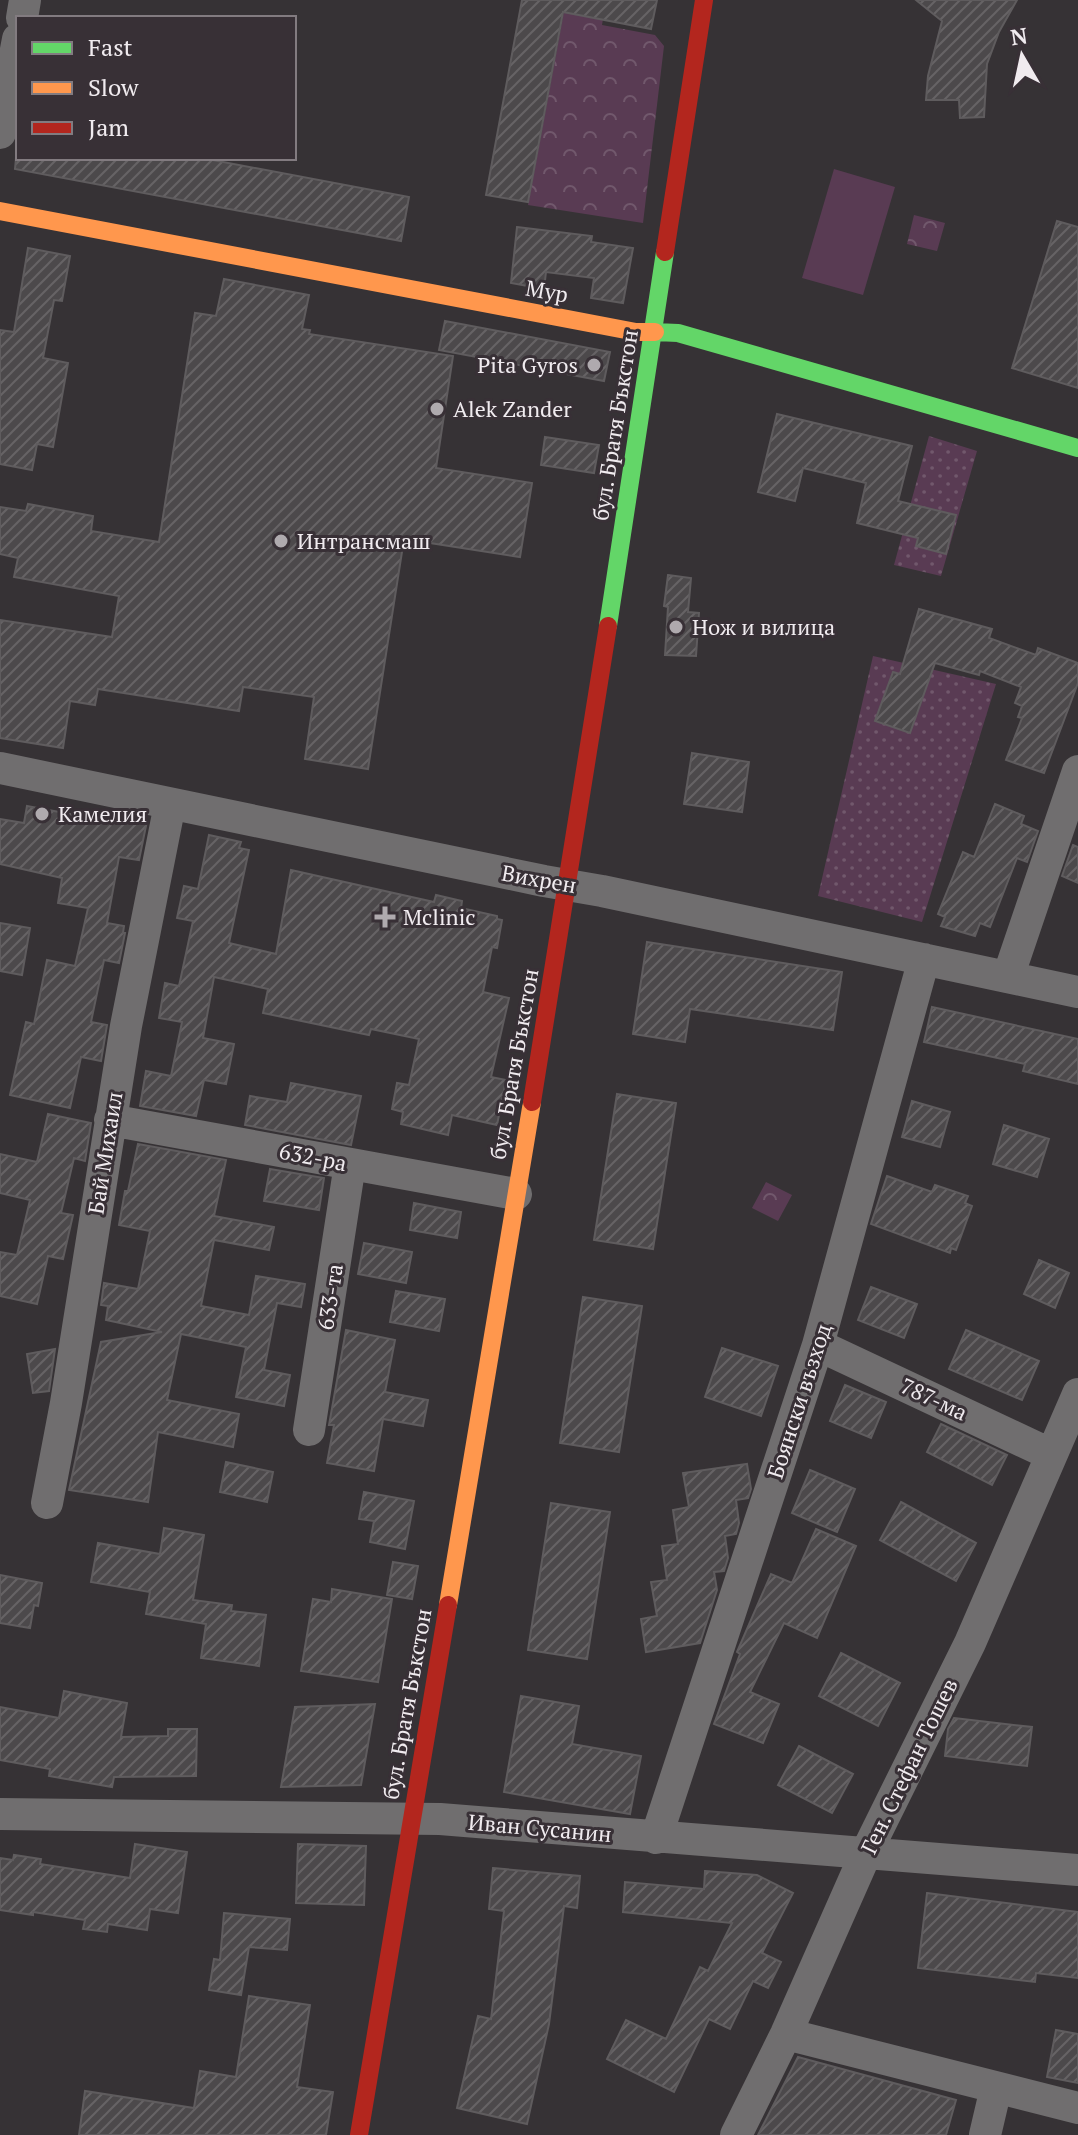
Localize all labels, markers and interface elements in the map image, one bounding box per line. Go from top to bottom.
legend [16,16,296,160]
north arrow [982,16,1062,96]
text: N [1008,20,1030,51]
text: Fast [88,31,133,63]
text: Slow [88,71,139,103]
text: Jam [88,111,129,143]
street label: Мур [524,273,571,308]
street label: бул. Братя Бъкстон [585,327,644,523]
place label: Pita Gyros [477,350,578,379]
marker: Pita Gyros [585,356,603,374]
place label: Alek Zander [453,394,572,423]
marker: Alek Zander [428,400,446,418]
place label: Интрансмаш [297,526,430,555]
marker: Интрансмаш [272,532,290,550]
place label: Нож и вилица [692,612,835,641]
marker: Нож и вилица [667,618,685,636]
place label: Камелия [58,799,147,828]
marker: Камелия [33,805,51,823]
street label: Вихрен [499,858,579,899]
place label: Mclinic [403,902,476,931]
marker: Mclinic [374,906,396,928]
street label: бул. Братя Бъкстон [482,966,545,1161]
street label: Бай Михаил [81,1090,129,1216]
street label: 632-ра [277,1136,349,1177]
street label: 633-та [310,1262,349,1332]
street label: Боянски възход [760,1320,837,1482]
street label: 787-ма [896,1370,972,1427]
street label: бул. Братя Бъкстон [375,1606,438,1801]
street label: Ген. Стефан Тошев [853,1673,964,1858]
street label: Иван Сусанин [467,1807,613,1848]

